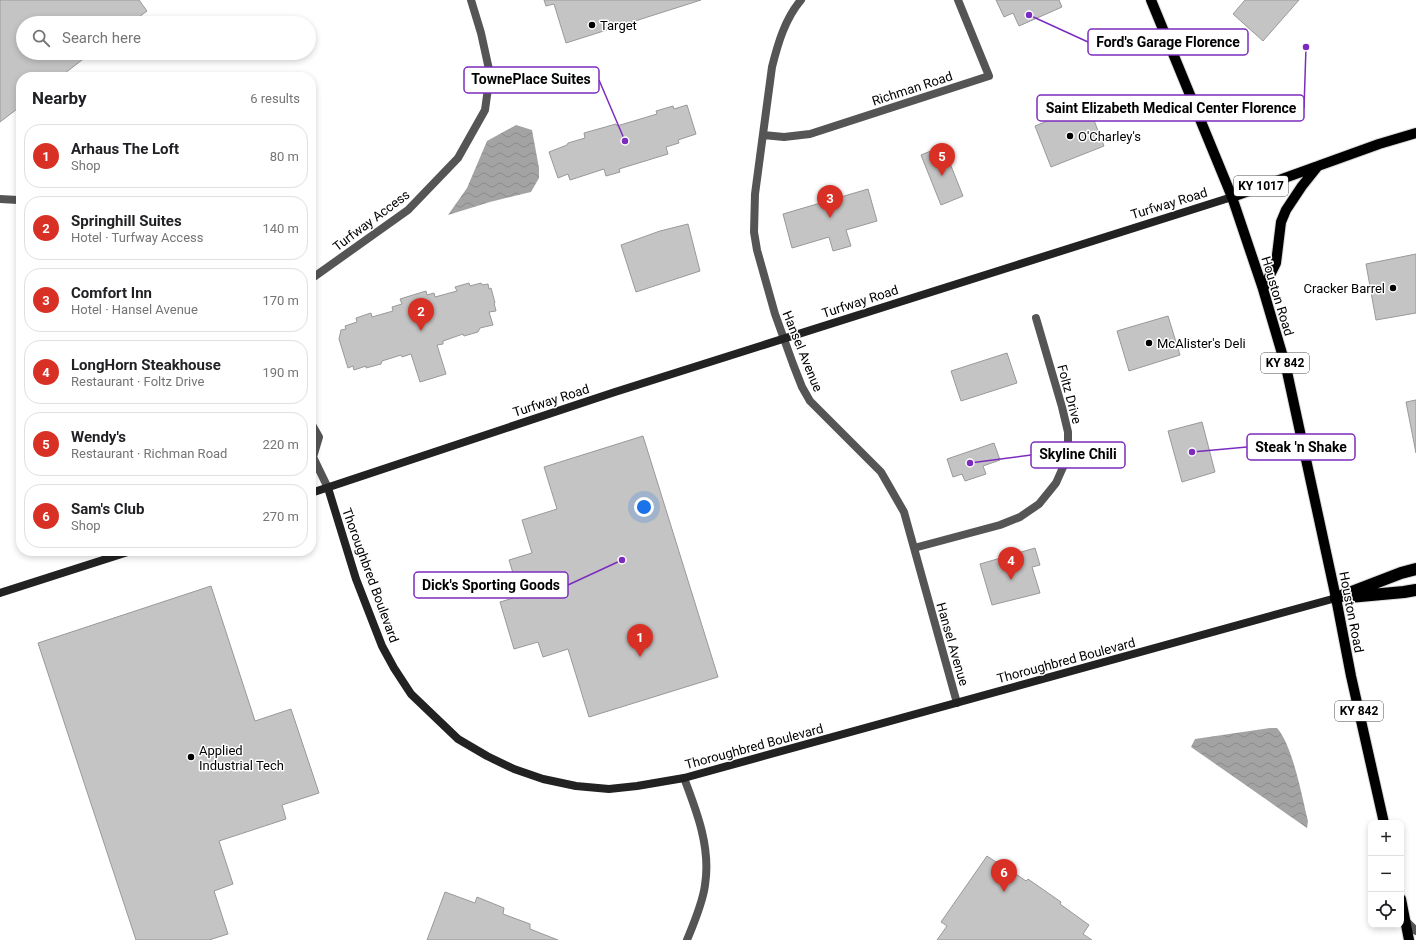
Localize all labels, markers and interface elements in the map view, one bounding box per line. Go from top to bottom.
search box [16,16,316,60]
place label: Target [600,18,637,33]
marker: Target [587,20,597,30]
icon: search [30,27,52,49]
text: Search here [62,29,141,47]
callout: Ford's Garage Florence [1088,29,1248,55]
text: Ford's Garage Florence [1096,34,1240,50]
callout: TownePlace Suites [464,67,599,93]
street label: Richman Road [870,68,954,109]
text: TownePlace Suites [471,71,591,87]
text: Nearby [32,88,87,108]
text: 6 results [250,91,300,106]
callout: Saint Elizabeth Medical Center Florence [1037,95,1304,121]
text: Saint Elizabeth Medical Center Florence [1046,100,1297,116]
place label: O'Charley's [1078,129,1141,144]
marker: O'Charley's [1065,131,1075,141]
text: Arhaus The Loft [71,140,179,158]
pin: 5 [929,143,955,176]
text: 1 [42,149,50,164]
text: 80 m [270,149,299,164]
text: Shop [71,158,101,173]
road number: KY 1017 [1234,176,1288,196]
pin: 3 [817,185,843,218]
street label: Turfway Road [1129,185,1209,222]
street label: Turfway Access [330,187,413,254]
text: Springhill Suites [71,212,182,230]
text: 2 [42,221,50,236]
text: 140 m [262,221,299,236]
text: Hotel · Turfway Access [71,230,203,245]
street label: Houston Road [1258,255,1297,338]
place label: Cracker Barrel [1304,281,1385,296]
street label: Turfway Road [820,282,900,321]
marker: Cracker Barrel [1388,283,1398,293]
text: Comfort Inn [71,284,152,302]
text: 3 [42,293,50,308]
text: 170 m [262,293,299,308]
pin: 2 [408,298,434,331]
text: Hotel · Hansel Avenue [71,302,198,317]
street label: Hansel Avenue [779,308,826,394]
place label: McAlister's Deli [1157,336,1246,351]
marker: McAlister's Deli [1144,338,1154,348]
road number: KY 842 [1261,353,1309,373]
text: LongHorn Steakhouse [71,356,221,374]
street label: Foltz Drive [1054,363,1085,426]
text: 4 [42,365,50,380]
text: 190 m [262,365,299,380]
text: Restaurant · Foltz Drive [71,374,204,389]
street label: Turfway Road [511,381,591,420]
text: Wendy's [71,428,126,446]
callout: Steak 'n Shake [1247,434,1355,460]
text: 5 [42,437,50,452]
text: 220 m [262,437,299,452]
text: Steak 'n Shake [1255,439,1347,455]
callout: Skyline Chili [1031,442,1125,468]
text: Restaurant · Richman Road [71,446,227,461]
text: Skyline Chili [1039,446,1117,462]
your location [634,497,654,517]
text: Sam's Club [71,500,144,518]
street label: Thoroughbred Boulevard [339,506,402,645]
text: 6 [42,509,50,524]
text: 270 m [262,509,299,524]
text: Shop [71,518,101,533]
pin: 4 [998,547,1024,580]
street label: Houston Road [1336,570,1367,654]
callout: Dick's Sporting Goods [414,572,568,598]
text: Dick's Sporting Goods [422,577,560,593]
street label: Hansel Avenue [933,601,972,688]
pin: 1 [627,624,653,657]
street label: Thoroughbred Boulevard [995,635,1137,686]
road number: KY 842 [1335,701,1383,721]
street label: Thoroughbred Boulevard [683,721,825,772]
place label: Applied Industrial Tech [199,743,284,773]
marker: Applied Industrial Tech [186,752,196,762]
map controls [1368,820,1404,928]
button: + [1368,820,1404,856]
button: − [1368,856,1404,892]
pin: 6 [991,859,1017,892]
button: locate [1368,892,1404,928]

